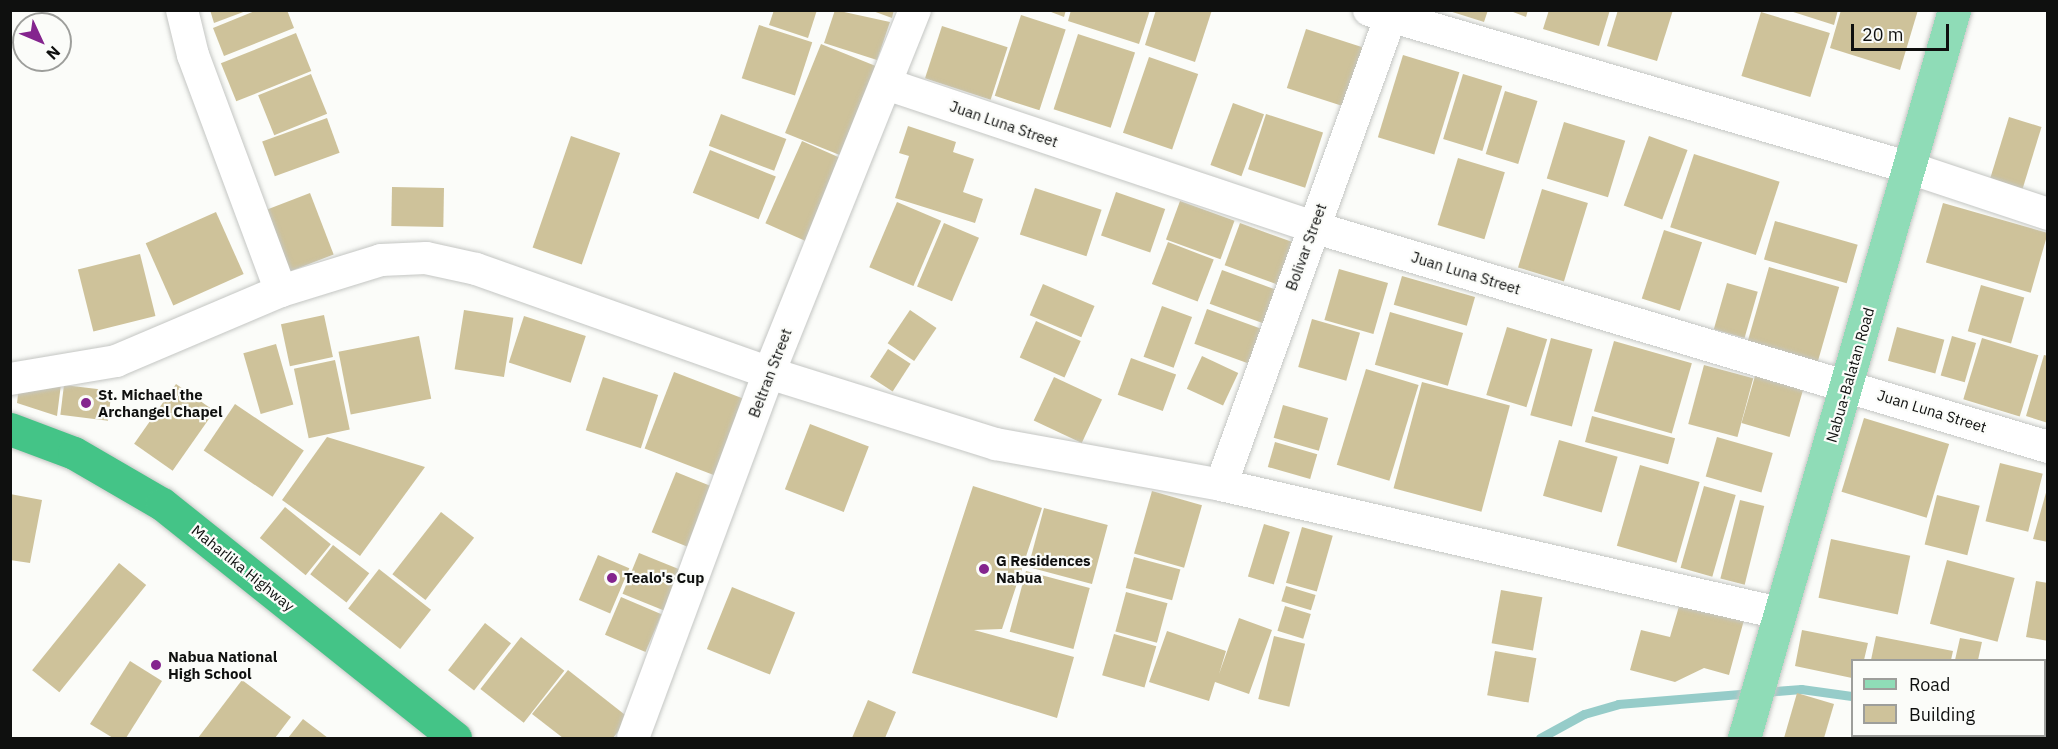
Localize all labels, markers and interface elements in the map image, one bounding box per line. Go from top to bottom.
north arrow [12,12,72,72]
scale bar [1854,12,1952,50]
text: 20 m [1862,23,1904,46]
text: N [42,42,65,64]
street label: Juan Luna Street [947,97,1061,151]
street label: Bolivar Street [1282,201,1330,293]
street label: Juan Luna Street [1409,248,1523,298]
street label: Nabua-Balatan Road [1822,305,1878,445]
street label: Beltran Street [745,326,795,420]
place label: St. Michael the Archangel Chapel [98,385,222,420]
street label: Juan Luna Street [1875,386,1989,436]
marker: St. Michael the Archangel Chapel [79,396,93,410]
street label: Maharlika Highway [188,521,298,615]
place label: G Residences Nabua [996,551,1091,586]
marker: G Residences Nabua [977,562,991,576]
place label: Tealo's Cup [624,569,704,587]
marker: Tealo's Cup [605,571,619,585]
place label: Nabua National High School [168,647,277,682]
marker: Nabua National High School [149,658,163,672]
legend [1851,659,2046,737]
text: Road [1909,673,1950,696]
text: Building [1909,703,1975,726]

